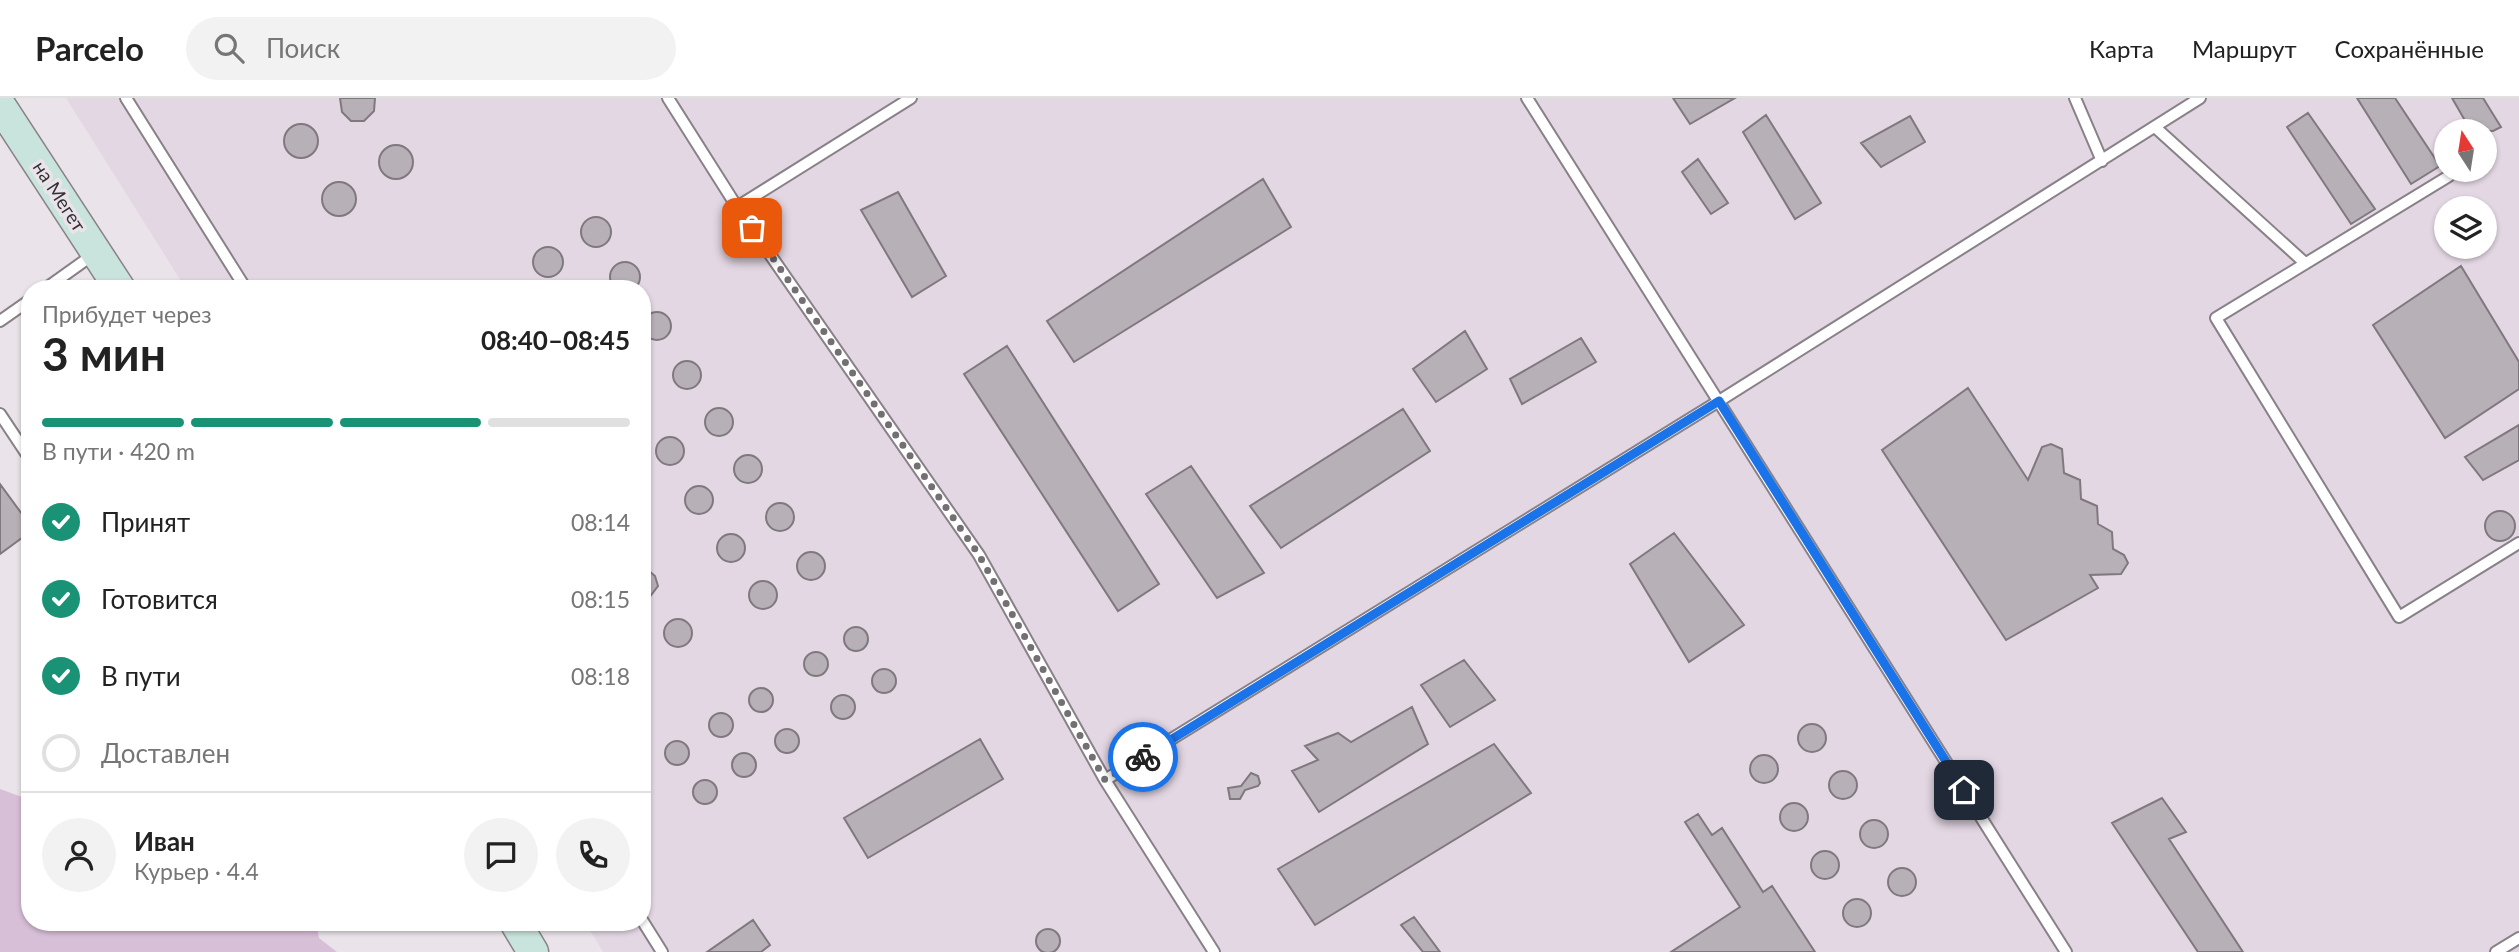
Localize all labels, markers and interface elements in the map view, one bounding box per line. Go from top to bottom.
search box [186,17,676,80]
text: Parcelo [35,28,144,68]
icon: search [210,29,248,67]
text: Поиск [266,32,340,64]
text: Карта [2089,34,2154,63]
text: Маршрут [2192,34,2297,63]
text: Сохранённые [2335,34,2484,63]
north arrow [2434,119,2497,182]
map controls [2434,119,2497,259]
street label: на Мегет [29,156,91,236]
button: layers [2434,196,2497,259]
pin [722,198,782,258]
icon: bag [733,209,771,247]
text: Прибудет через [42,300,212,328]
text: 08:40–08:45 [481,324,630,356]
text: 3 мин [42,326,166,381]
text: В пути · 420 m [42,437,195,465]
icon: check [42,503,80,541]
text: Принят [101,506,190,538]
text: 08:14 [571,508,630,536]
icon: check [42,580,80,618]
text: Готовится [101,583,218,615]
text: 08:15 [571,585,630,613]
icon: check [42,657,80,695]
text: В пути [101,660,181,692]
text: 08:18 [571,662,630,690]
courier [1108,722,1178,792]
text: Доставлен [101,737,230,769]
icon: bike [1124,738,1162,776]
pin [1934,760,1994,820]
icon: home [1945,771,1983,809]
button: person [42,818,116,892]
button: chat [464,818,538,892]
button: phone [556,818,630,892]
text: Иван [134,825,195,857]
text: Курьер · 4.4 [134,857,259,885]

